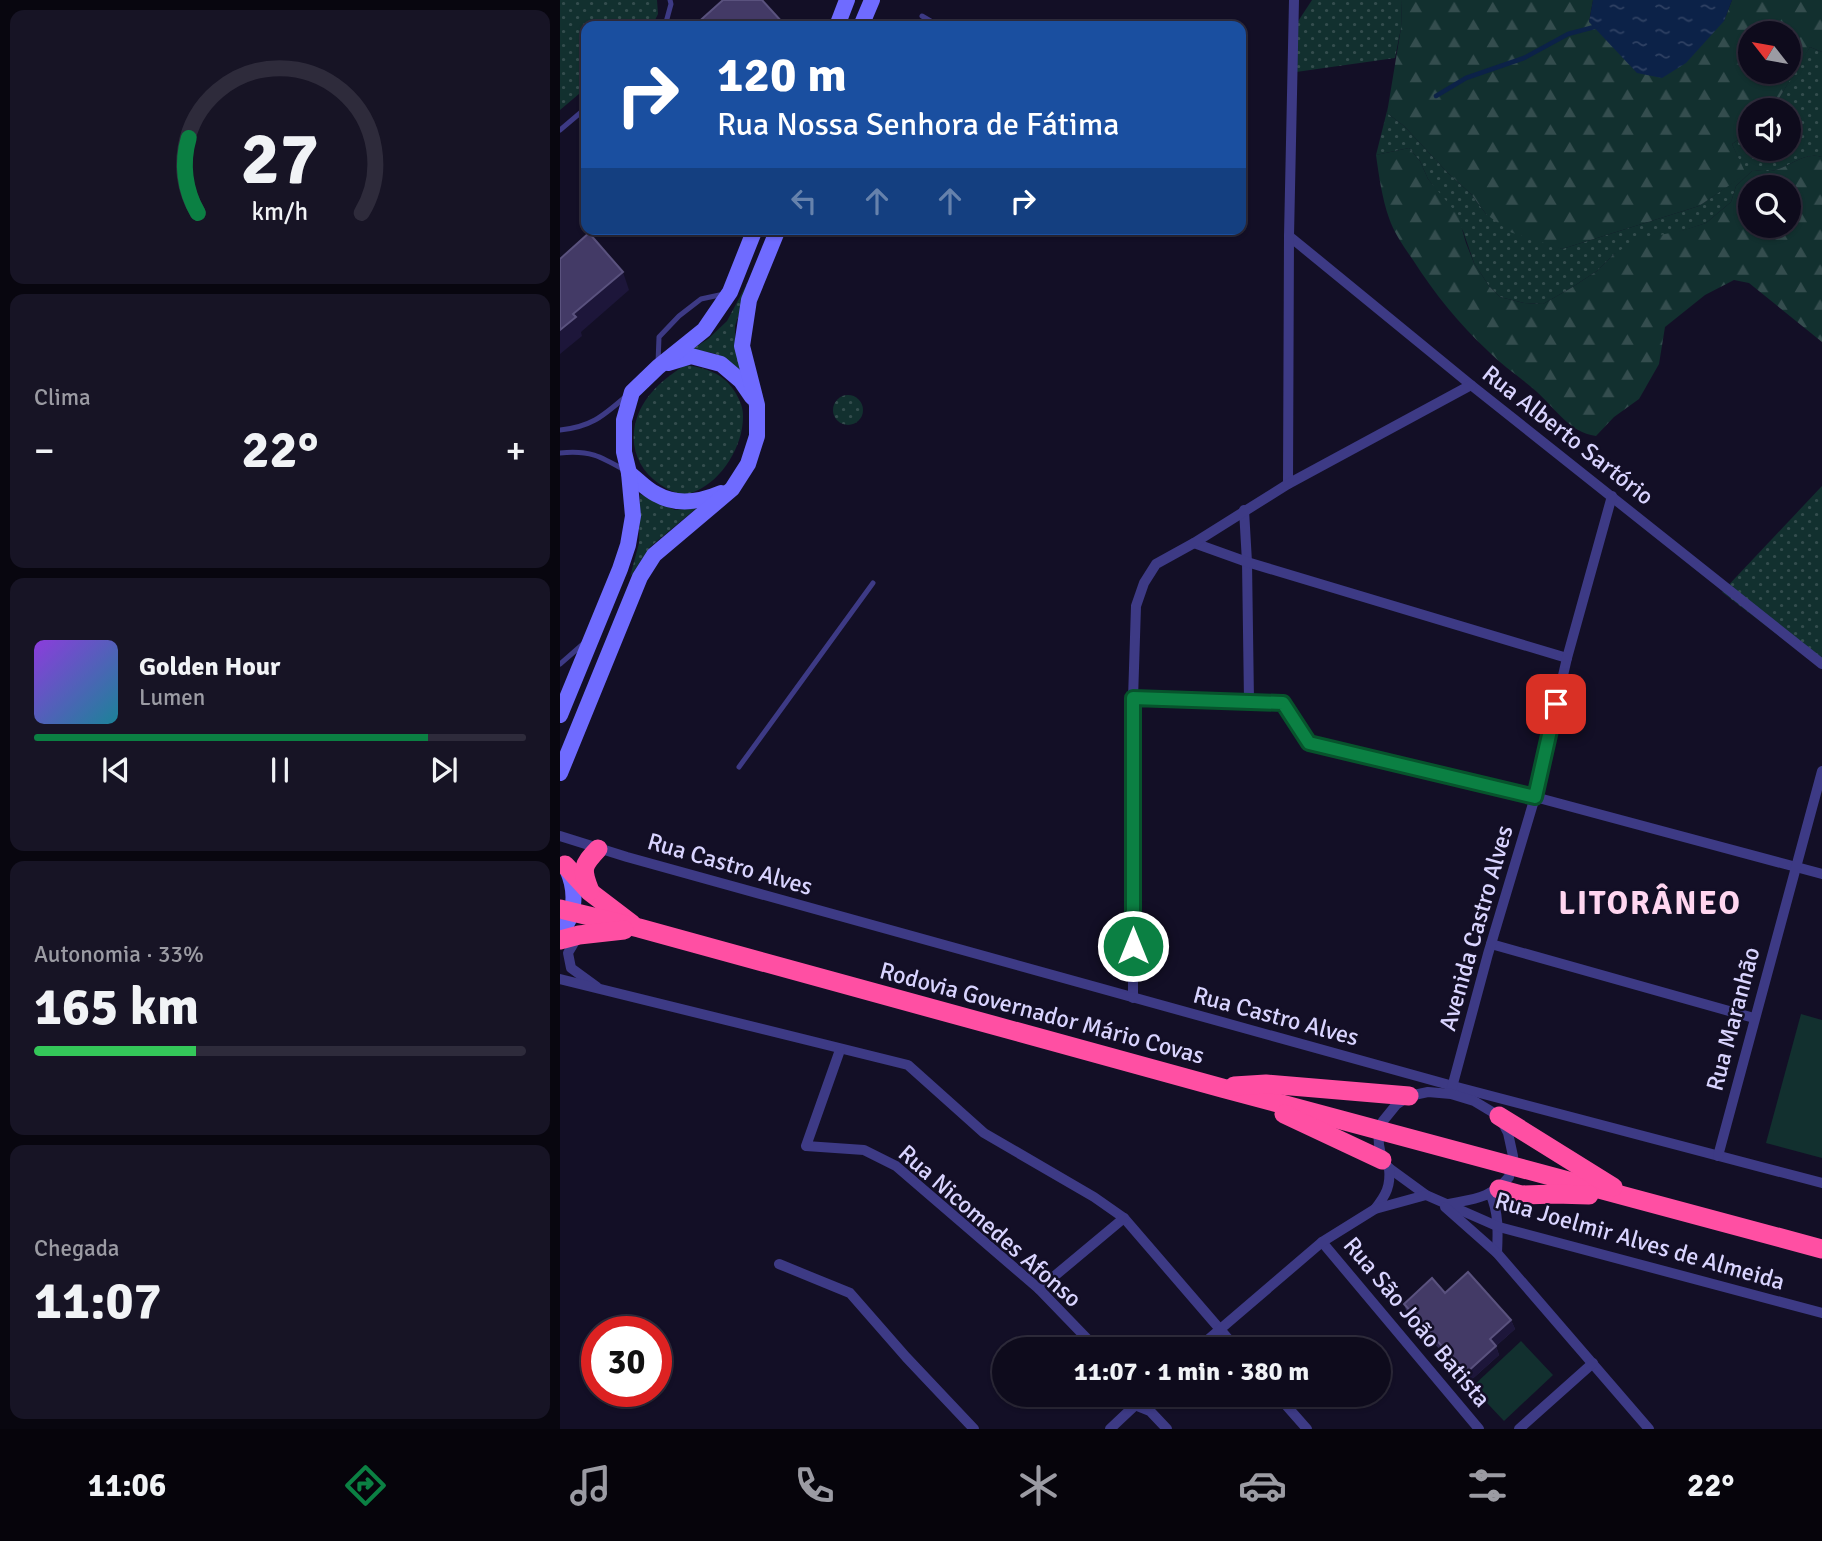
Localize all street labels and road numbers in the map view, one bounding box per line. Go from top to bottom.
street label: Rua Alberto Sartório [1476,359,1660,511]
street label: Avenida Castro Alves [1432,822,1520,1034]
street label: Rua Castro Alves [644,826,816,902]
street label: Rua Maranhão [1699,944,1767,1094]
street label: Rodovia Governador Mário Covas [876,955,1208,1071]
street label: Rua Castro Alves [1190,979,1362,1053]
street label: Rua Nicomedes Afonso [892,1138,1088,1314]
street label: Rua Joelmir Alves de Almeida [1492,1185,1788,1297]
street label: Rua São João Batista [1337,1231,1497,1413]

